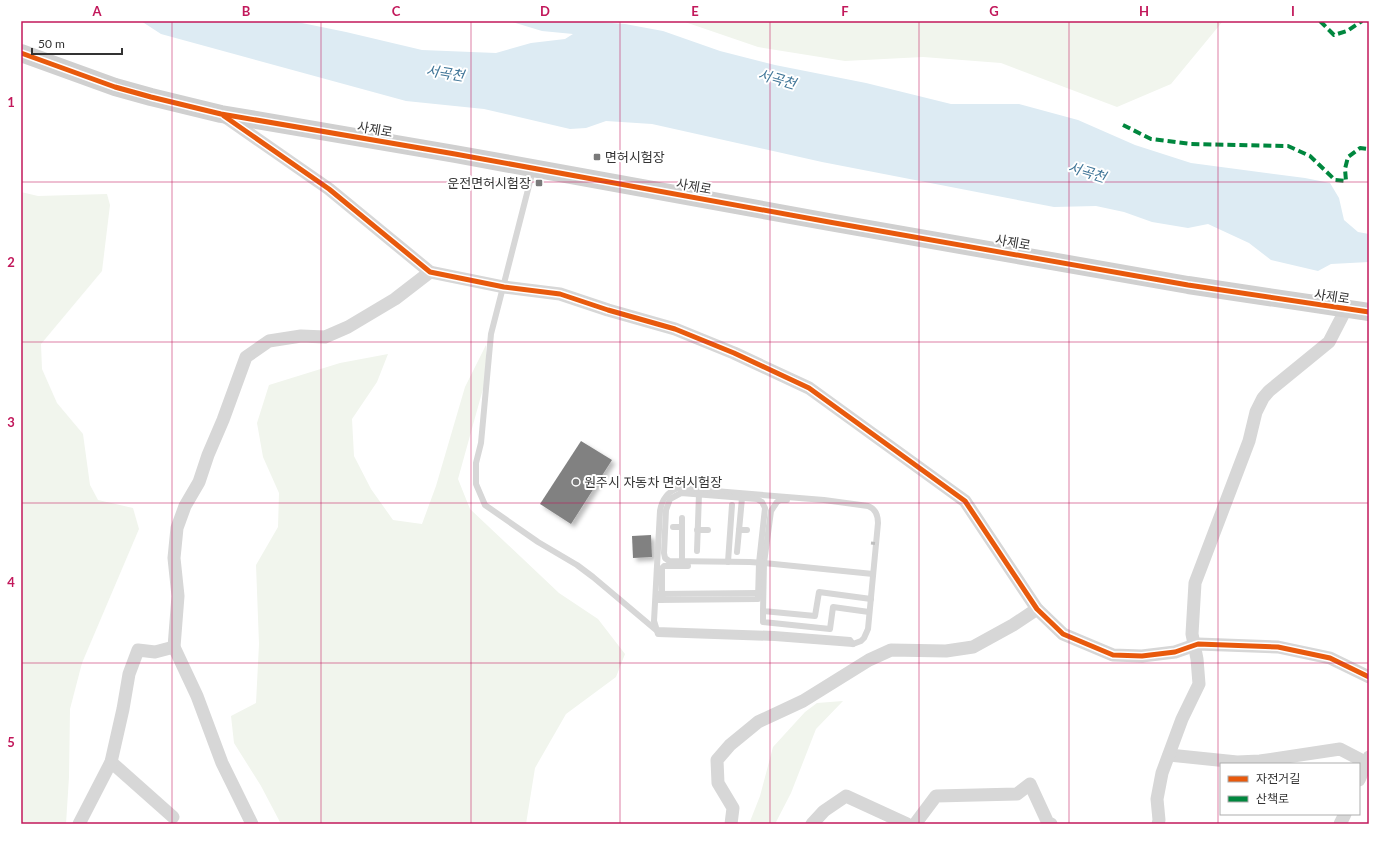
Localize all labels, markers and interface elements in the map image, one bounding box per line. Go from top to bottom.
text: A [91,3,102,19]
text: B [242,3,251,19]
text: C [392,3,401,19]
text: D [540,3,550,19]
text: E [691,3,699,19]
text: F [841,3,849,19]
text: G [989,3,999,19]
text: H [1139,3,1149,19]
text: I [1291,3,1295,19]
scale bar [32,30,122,56]
text: 50 m [38,36,65,51]
water label: 서곡천 [425,61,467,84]
water label: 서곡천 [756,65,799,92]
text: 1 [7,94,15,110]
street label: 사제로 [356,118,394,140]
place label: 면허시험장 [605,149,665,165]
marker: 면허시험장 [592,152,602,162]
water label: 서곡천 [1066,158,1109,186]
place label: 운전면허시험장 [447,175,531,191]
street label: 사제로 [675,175,713,197]
marker: 운전면허시험장 [534,178,544,188]
street label: 사제로 [994,231,1032,253]
text: 2 [7,254,15,270]
street label: 사제로 [1313,285,1351,307]
text: 3 [7,414,15,430]
place label: 원주시 자동차 면허시험장 [584,474,722,490]
marker: 원주시 자동차 면허시험장 [571,477,581,487]
text: 4 [7,574,15,590]
text: 5 [7,734,15,750]
legend [1220,763,1360,815]
text: 자전거길 [1256,771,1300,786]
text: 산책로 [1256,791,1289,806]

